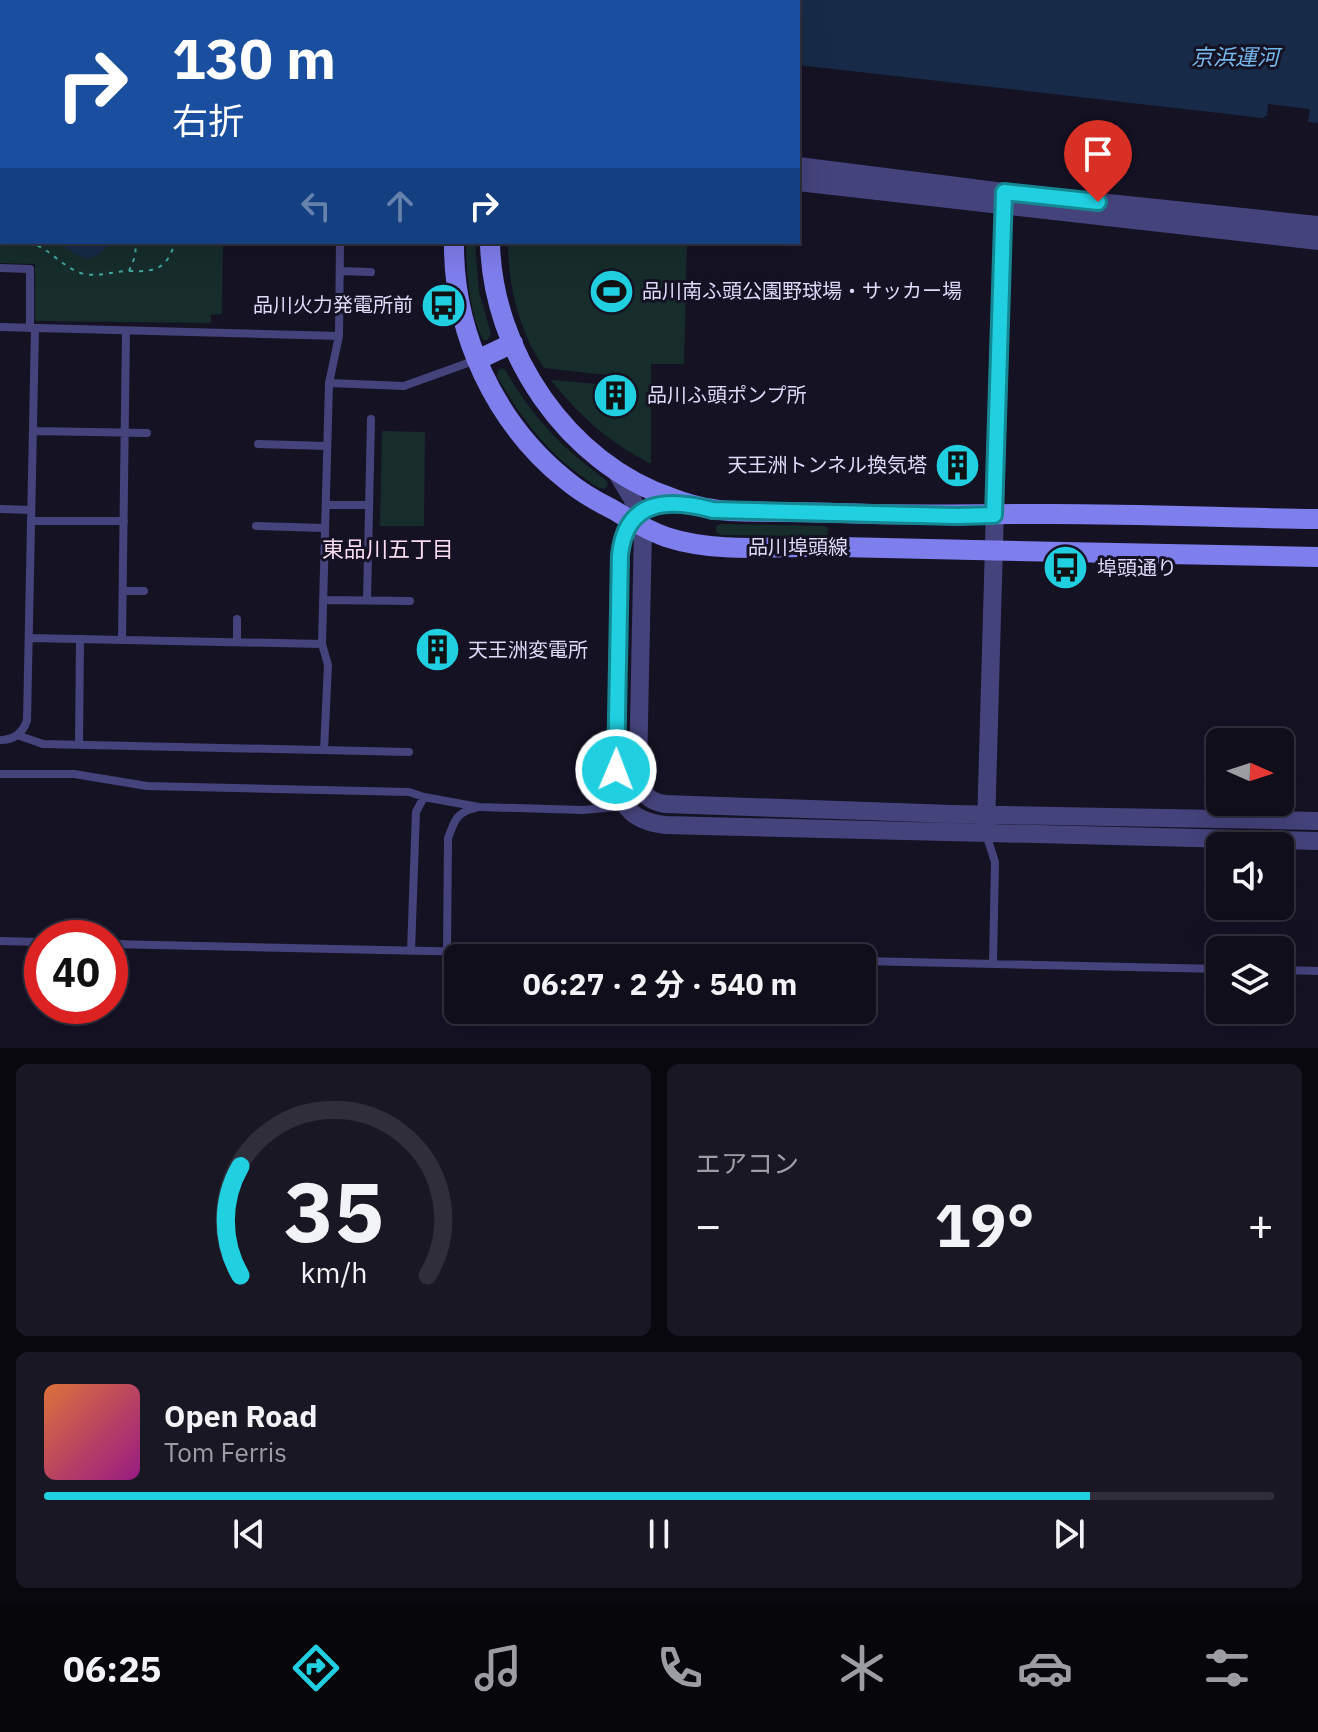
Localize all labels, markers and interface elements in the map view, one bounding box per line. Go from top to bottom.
text: 130 m [172,22,336,94]
icon: right [40,32,144,136]
water label: 京浜運河 [1191,42,1283,71]
text: 右折 [172,97,244,144]
pin [1064,120,1132,202]
icon: arrive [1076,132,1120,176]
icon: left [294,184,338,228]
icon: ahead [378,184,422,228]
icon: right [462,184,506,228]
sports icon: 品川南ふ頭公園野球場・サッカー場 [587,267,635,315]
place label: 品川南ふ頭公園野球場・サッカー場 [642,277,962,304]
bus stop icon: 品川火力発電所前 [420,281,468,329]
place label: 品川火力発電所前 [253,291,413,318]
building icon: 品川ふ頭ポンプ所 [592,371,640,419]
place label: 品川ふ頭ポンプ所 [647,381,806,408]
building icon: 天王洲トンネル換気塔 [934,441,982,489]
place label: 天王洲トンネル換気塔 [727,451,927,478]
street label: 品川埠頭線 [748,533,848,560]
district label: 東品川五丁目 [322,534,454,563]
bus stop icon: 埠頭通り [1042,544,1090,592]
place label: 埠頭通り [1097,554,1177,581]
building icon: 天王洲変電所 [413,626,461,674]
place label: 天王洲変電所 [468,636,588,663]
position arrow [574,728,658,812]
north arrow [1206,728,1294,816]
map controls [1206,728,1294,1024]
button: sound [1206,832,1294,920]
speed limit sign: 40 [24,920,128,1024]
button: layers [1206,936,1294,1024]
text: 06:27 · 2 分 · 540 m [523,964,797,1003]
text: エアコン [695,1146,799,1180]
text: 35 [284,1157,383,1265]
text: 19° [934,1185,1035,1264]
text: − [695,1196,721,1253]
text: + [1248,1196,1274,1253]
text: km/h [300,1254,367,1291]
text: Open Road [164,1396,317,1435]
text: Tom Ferris [164,1435,287,1469]
icon: previous [227,1512,271,1556]
icon: pause [637,1512,681,1556]
icon: next [1047,1512,1091,1556]
icon: directions [288,1640,344,1696]
icon: music [470,1640,526,1696]
icon: phone [652,1640,708,1696]
icon: climate [834,1640,890,1696]
icon: car [1017,1640,1073,1696]
icon: filters [1199,1640,1255,1696]
text: 06:25 [63,1645,161,1692]

